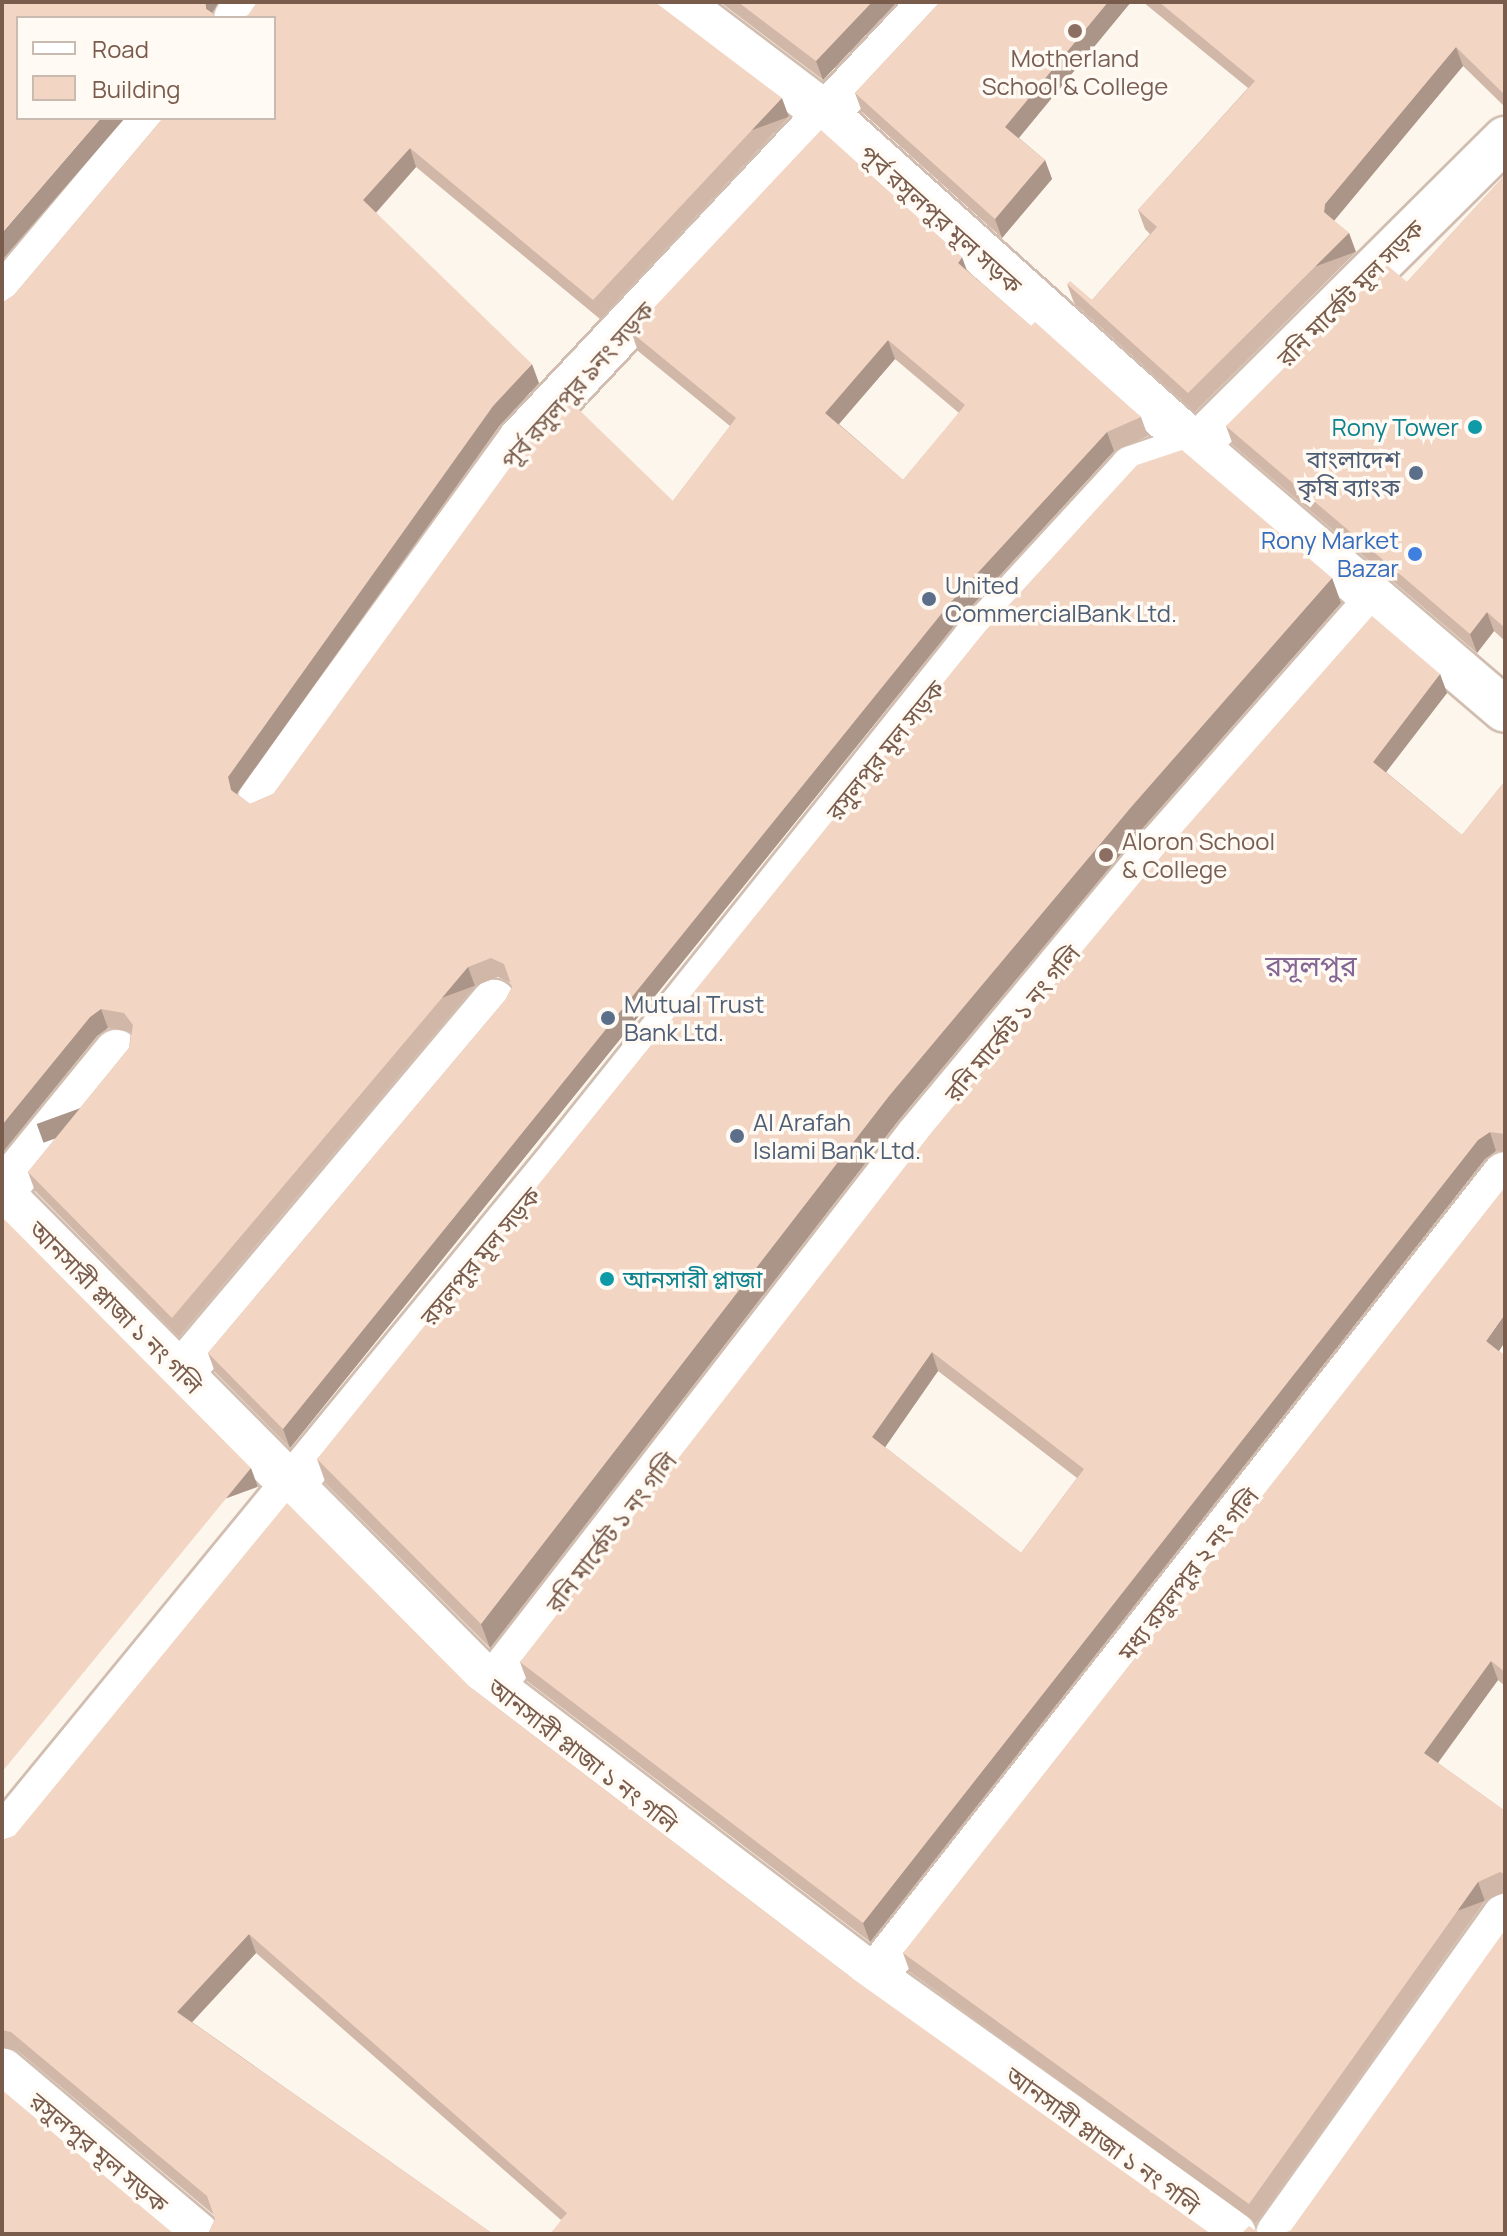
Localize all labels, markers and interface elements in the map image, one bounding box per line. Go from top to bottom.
legend [16,16,276,120]
marker: Motherland School & College [1066,22,1084,40]
text: Road [92,32,149,65]
place label: Motherland School & College [982,44,1168,100]
text: Building [92,72,180,105]
street label: পূর্ব রসুলপুর মূল সড়ক [854,139,1028,299]
street label: রনি মার্কেট মূল সড়ক [1271,214,1429,372]
street label: পূর্ব রসুলপুর ৯নং সড়ক [494,296,660,474]
place label: Rony Tower [1332,413,1459,441]
marker: Rony Tower [1466,418,1484,436]
place label: বাংলাদেশ কৃষি ব্যাংক [1297,445,1400,501]
marker: বাংলাদেশ কৃষি ব্যাংক [1407,464,1425,482]
place label: Rony Market Bazar [1261,526,1399,582]
marker: Rony Market Bazar [1406,545,1424,563]
place label: United CommercialBank Ltd. [945,571,1177,627]
marker: United CommercialBank Ltd. [920,590,938,608]
street label: রসুলপুর মূল সড়ক [820,674,950,826]
place label: Aloron School & College [1122,827,1275,883]
marker: Aloron School & College [1097,846,1115,864]
street label: রনি মার্কেট ১ নং গলি [938,939,1086,1107]
district label: রসূলপুর [1265,948,1357,982]
place label: Mutual Trust Bank Ltd. [624,990,764,1046]
marker: Mutual Trust Bank Ltd. [599,1009,617,1027]
place label: Al Arafah Islami Bank Ltd. [753,1108,921,1164]
marker: Al Arafah Islami Bank Ltd. [728,1127,746,1145]
street label: রসুলপুর মূল সড়ক [414,1181,546,1331]
street label: আনসারী প্লাজা ১ নং গলি [24,1215,208,1399]
place label: আনসারী প্লাজা [623,1265,762,1293]
marker: আনসারী প্লাজা [598,1270,616,1288]
street label: রনি মার্কেট ১ নং গলি [540,1446,682,1618]
street label: মধ্য রসুলপুর ২ নং গলি [1112,1482,1264,1666]
street label: আনসারী প্লাজা ১ নং গলি [483,1672,683,1838]
street label: আনসারী প্লাজা ১ নং গলি [1001,2060,1205,2220]
street label: রসুলপুর মূল সড়ক [24,2086,174,2218]

